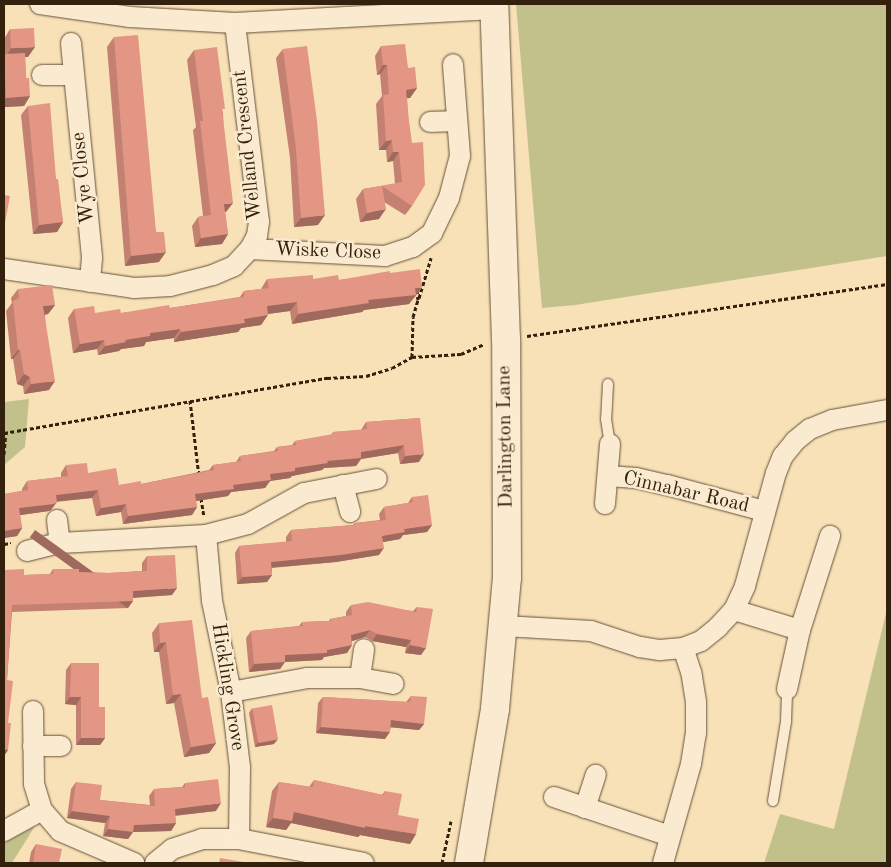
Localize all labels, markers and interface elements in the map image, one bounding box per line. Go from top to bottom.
street label: Welland Crescent [228,68,268,222]
street label: Wye Close [67,131,101,225]
street label: Wiske Close [274,238,382,266]
street label: Darlington Lane [493,365,519,509]
street label: Cinnabar Road [621,467,751,519]
street label: Hickling Grove [205,622,249,752]

